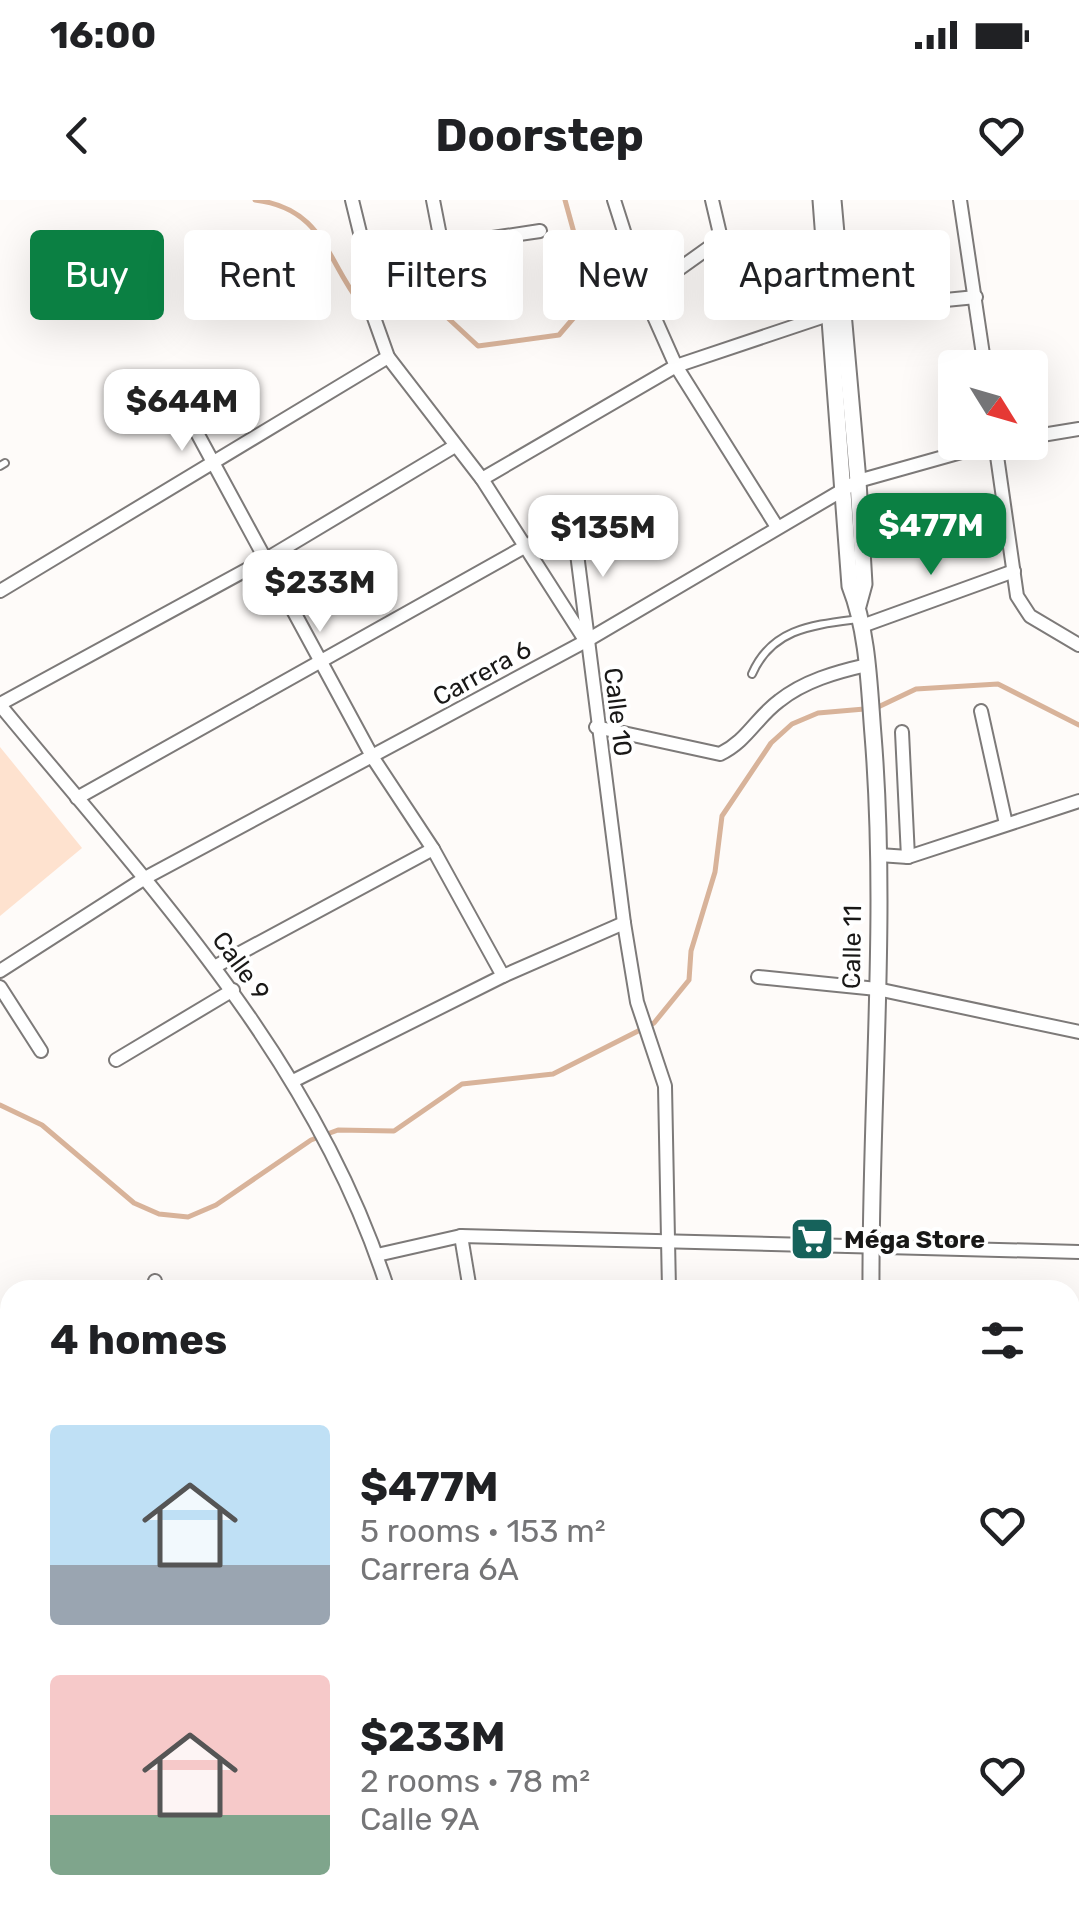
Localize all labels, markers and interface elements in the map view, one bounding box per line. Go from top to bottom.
text: 16:00 [50,12,156,58]
icon: back [50,108,105,163]
icon: heart [974,108,1029,163]
text: Doorstep [435,109,644,162]
chip: Buy [30,230,164,320]
chip: Rent [184,230,331,320]
chip: Filters [351,230,523,320]
chip: New [543,230,684,320]
chip: Apartment [704,230,950,320]
north arrow [938,350,1048,460]
map controls [938,350,1048,460]
pin: $644M [112,369,252,454]
text: $644M [126,382,238,420]
pin: $477M [861,493,1001,578]
pin: $135M [533,495,673,580]
text: $477M [878,506,984,544]
text: $135M [550,508,656,546]
pin: $233M [250,550,390,635]
text: $233M [265,563,375,601]
street label: Carrera 6 [428,634,536,712]
street label: Calle 10 [598,666,638,758]
street label: Calle 11 [837,905,867,989]
street label: Calle 9 [206,926,276,1006]
supermarket icon: Méga Store [789,1216,835,1262]
place label: Méga Store [844,1225,985,1254]
icon: filters [975,1313,1030,1368]
text: 4 homes [50,1315,227,1365]
text: $477M [360,1462,499,1512]
icon: home [130,1465,250,1585]
icon: heart [975,1498,1030,1553]
text: 5 rooms · 153 m² [360,1512,606,1550]
text: Carrera 6A [360,1550,519,1588]
text: $233M [360,1712,506,1762]
icon: home [130,1715,250,1835]
icon: heart [975,1748,1030,1803]
text: 2 rooms · 78 m² [360,1762,590,1800]
text: Calle 9A [360,1800,480,1838]

